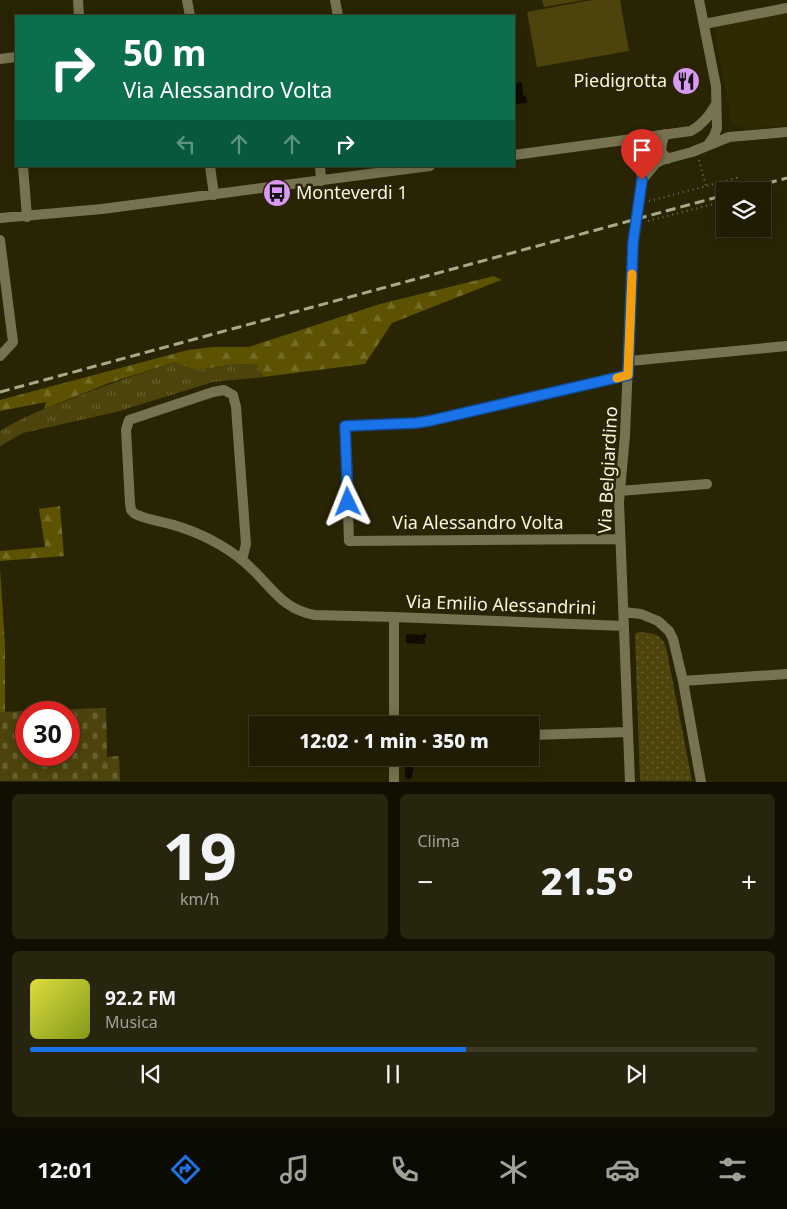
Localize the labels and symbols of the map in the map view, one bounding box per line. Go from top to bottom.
restaurant icon: Piedigrotta [671,66,701,96]
place label: Piedigrotta [573,68,667,92]
pin [621,129,663,180]
bus stop icon: Monteverdi 1 [262,178,292,208]
place label: Monteverdi 1 [296,180,408,204]
street label: Via Belgiardino [592,406,622,534]
position arrow [321,475,373,527]
street label: Via Alessandro Volta [392,510,564,534]
street label: Via Emilio Alessandrini [406,589,597,619]
speed limit sign: 30 [15,701,80,766]

